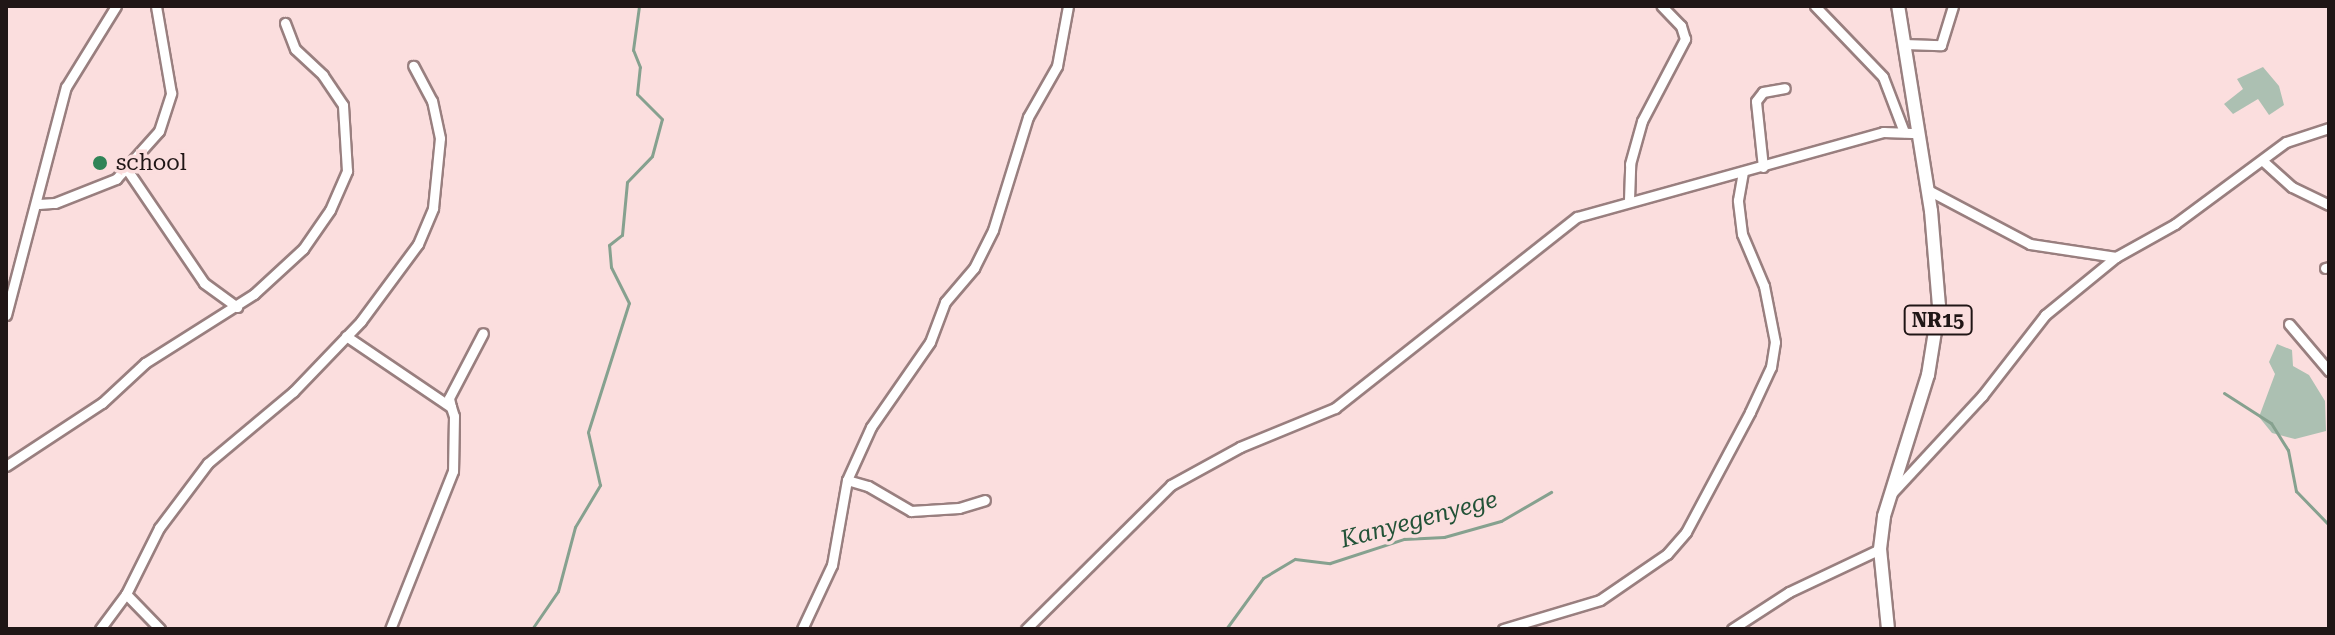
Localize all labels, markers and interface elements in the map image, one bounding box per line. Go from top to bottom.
place label: school [116,150,187,176]
marker: school [91,154,109,172]
road number: NR15 [1902,304,1974,336]
water label: Kanyegenyege [1337,485,1501,555]

